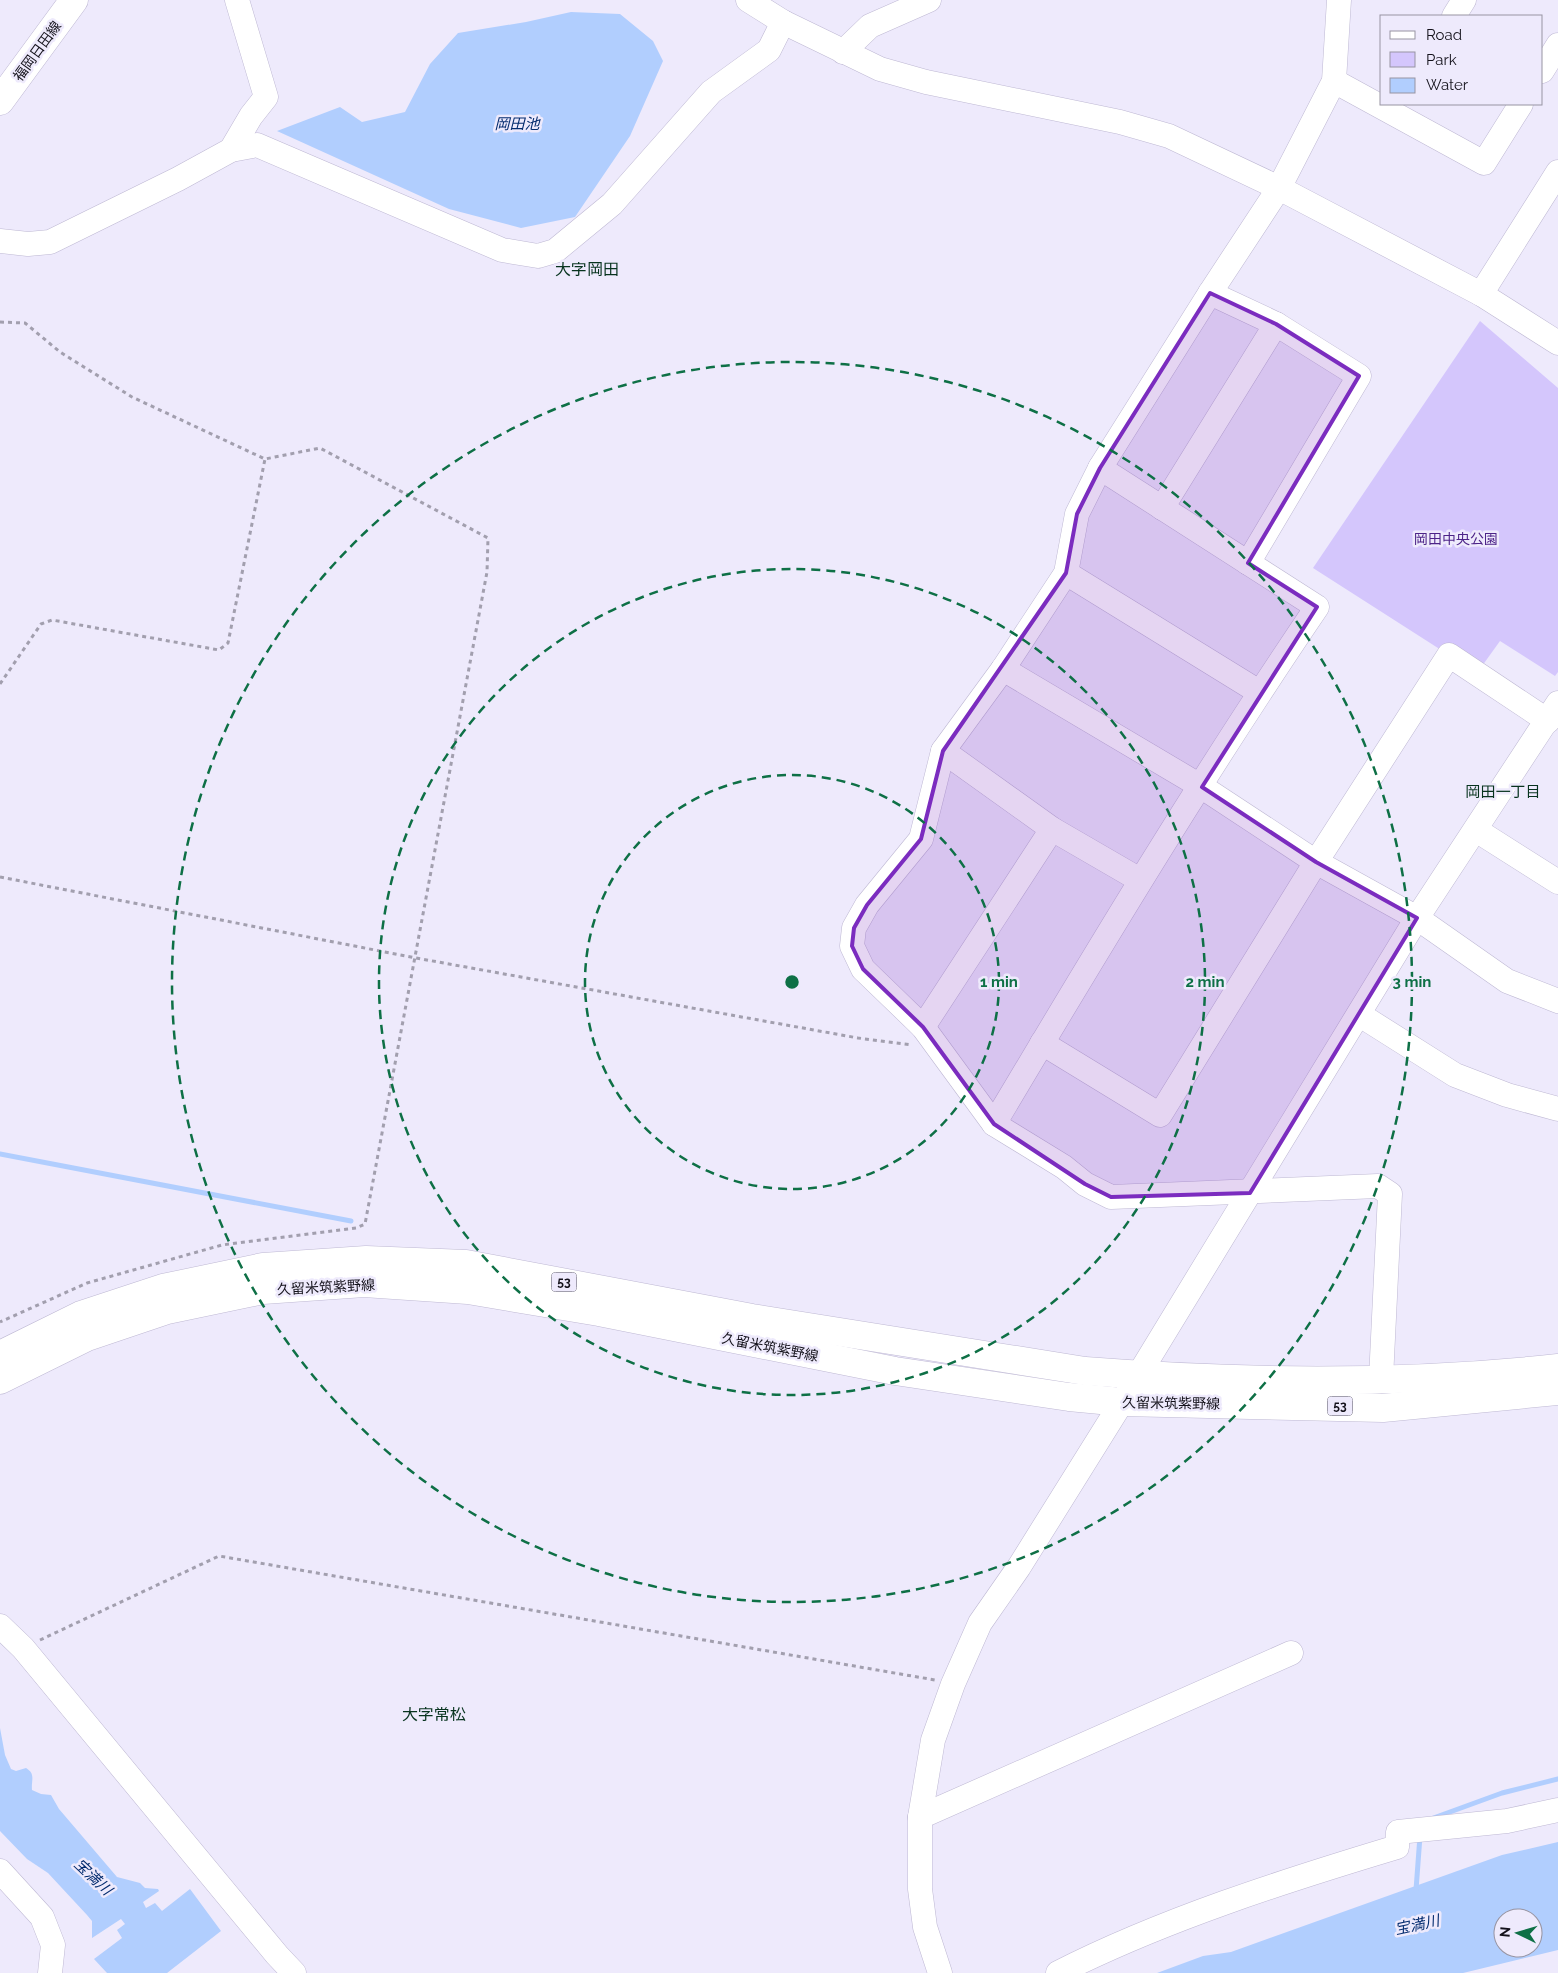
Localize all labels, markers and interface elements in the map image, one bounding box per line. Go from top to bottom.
legend [1380,15,1543,105]
street label: 福岡日田線 [10,18,64,84]
text: Road [1426,26,1462,44]
text: Park [1426,51,1457,69]
text: Water [1426,76,1469,94]
water label: 岡田池 [494,115,541,133]
district label: 大字岡田 [555,260,619,279]
park label: 岡田中央公園 [1414,531,1498,547]
district label: 岡田一丁目 [1465,783,1541,801]
centre of rings [783,973,801,991]
text: 1 min [980,973,1018,991]
text: 2 min [1186,973,1224,991]
text: 3 min [1393,973,1431,991]
road number: 53 [552,1272,576,1291]
street label: 久留米筑紫野線 [277,1276,375,1298]
street label: 久留米筑紫野線 [720,1330,820,1364]
street label: 久留米筑紫野線 [1122,1394,1220,1412]
road number: 53 [1328,1396,1352,1415]
district label: 大字常松 [402,1705,466,1724]
water label: 宝満川 [70,1855,117,1900]
north arrow [1493,1908,1543,1958]
water label: 宝満川 [1393,1911,1443,1938]
text: N [1497,1926,1513,1938]

